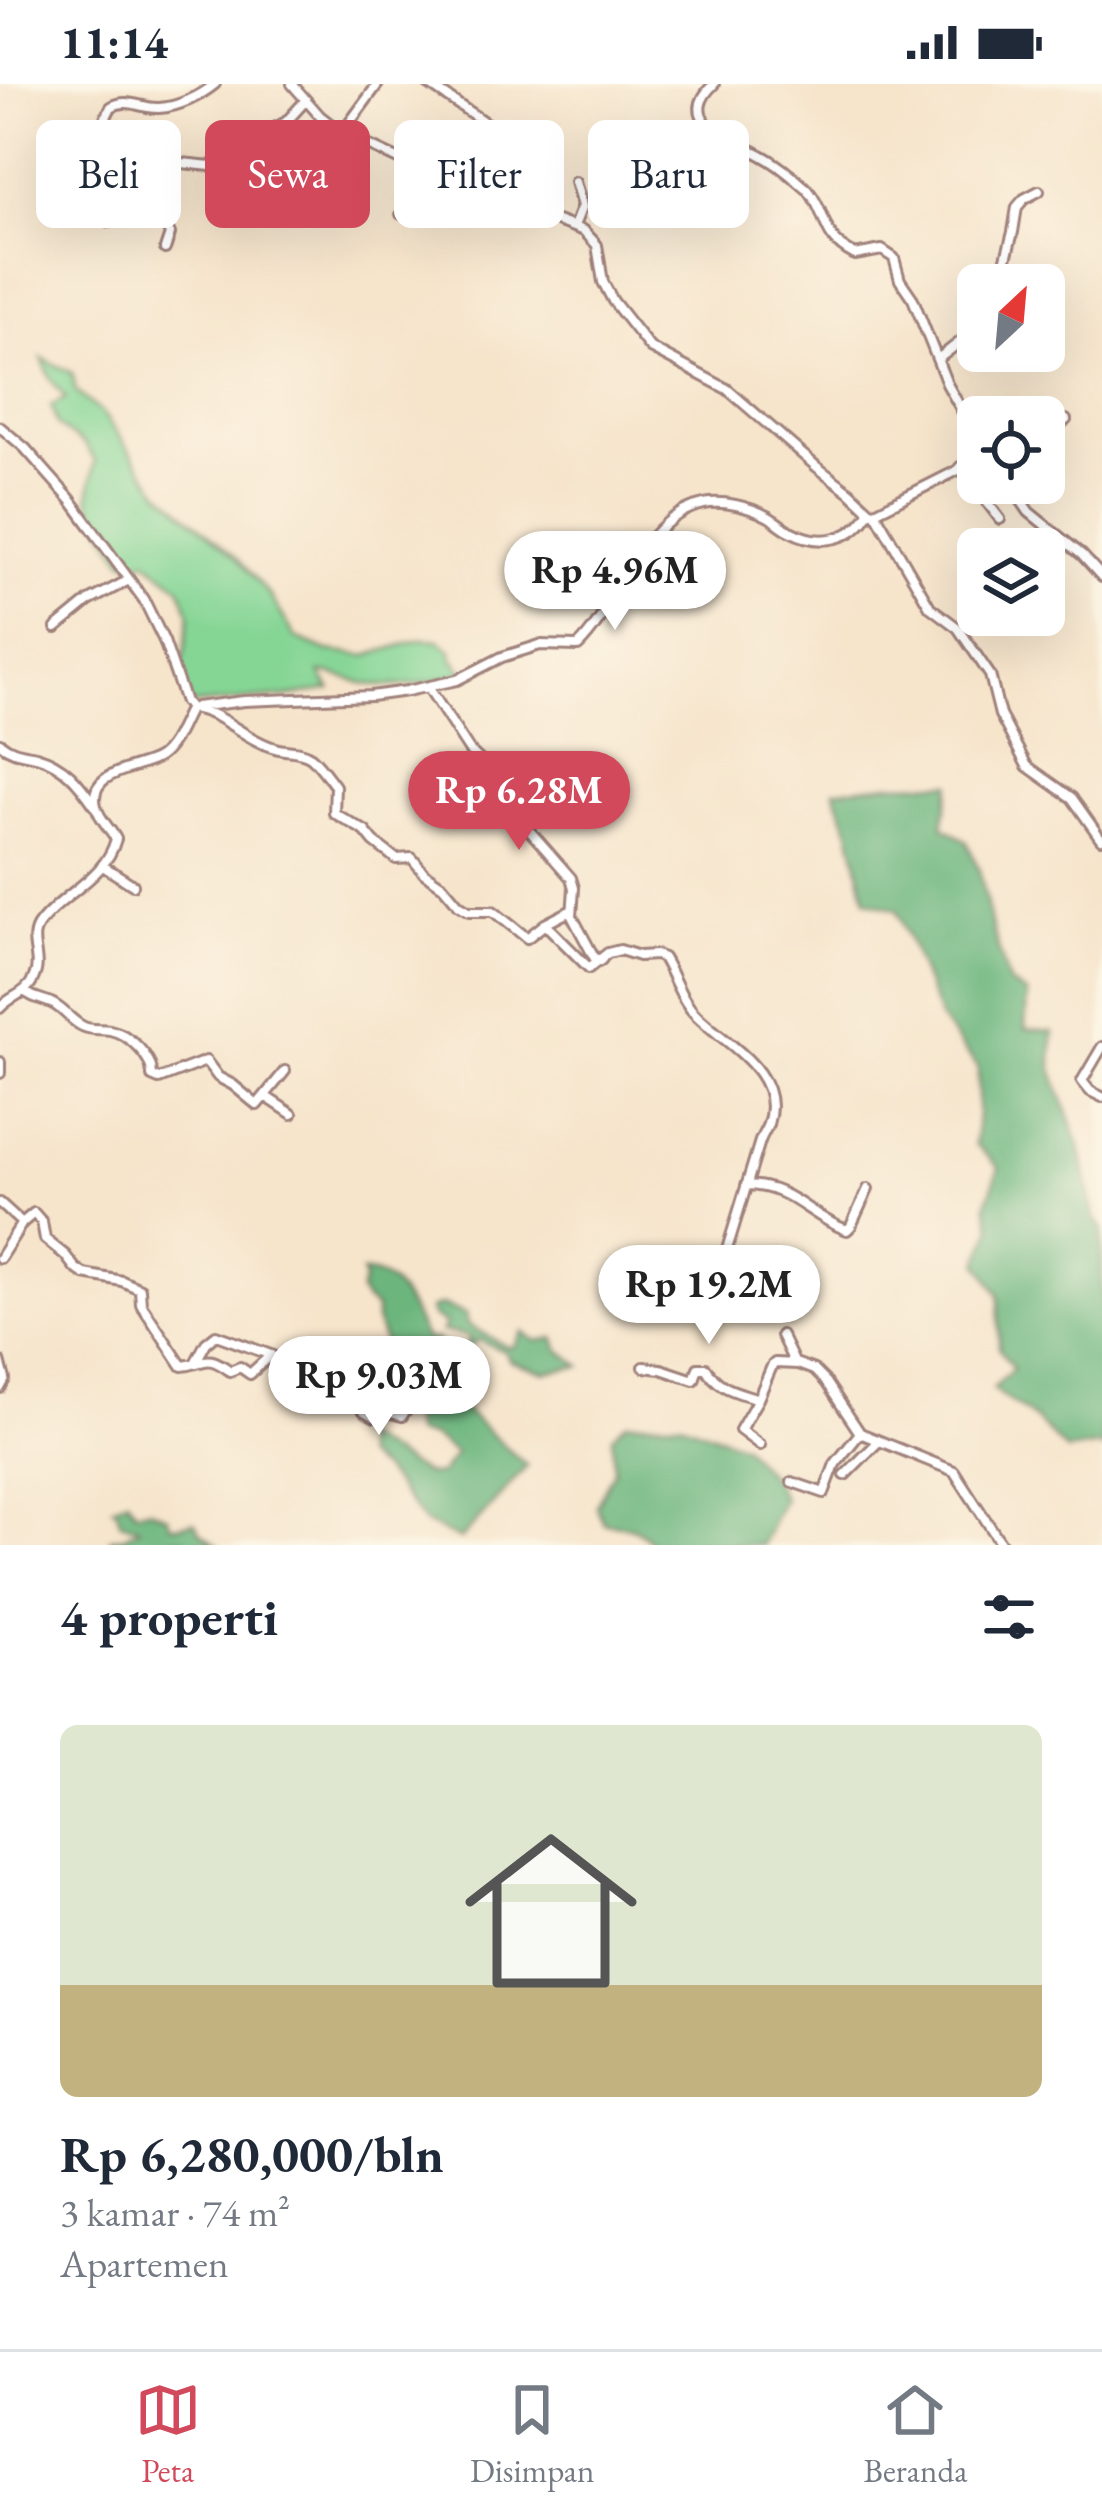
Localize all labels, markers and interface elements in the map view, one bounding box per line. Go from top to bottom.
text: 11:14 [60,13,168,71]
chip: Beli [36,120,181,228]
chip: Sewa [205,120,370,228]
chip: Filter [394,120,564,228]
chip: Baru [588,120,749,228]
north arrow [957,264,1065,372]
map controls [957,264,1065,636]
button: locate [957,396,1065,504]
button: layers [957,528,1065,636]
pin: Rp 4.96M [491,531,739,633]
text: Rp 4.96M [531,544,699,595]
pin: Rp 6.28M [395,751,643,853]
text: Rp 6.28M [435,764,603,815]
pin: Rp 19.2M [585,1245,833,1347]
text: Rp 19.2M [625,1258,793,1309]
pin: Rp 9.03M [255,1336,503,1438]
text: Rp 9.03M [295,1349,463,1400]
text: 4 properti [60,1584,278,1650]
icon: filters [976,1584,1042,1650]
icon: home [443,1803,659,2019]
text: Rp 6,280,000/bln [60,2121,444,2187]
text: 3 kamar · 74 m² [60,2187,290,2238]
text: Apartemen [60,2238,229,2289]
tab: Peta [135,2377,201,2492]
tab: Disimpan [470,2377,594,2492]
tab: Beranda [864,2377,967,2492]

